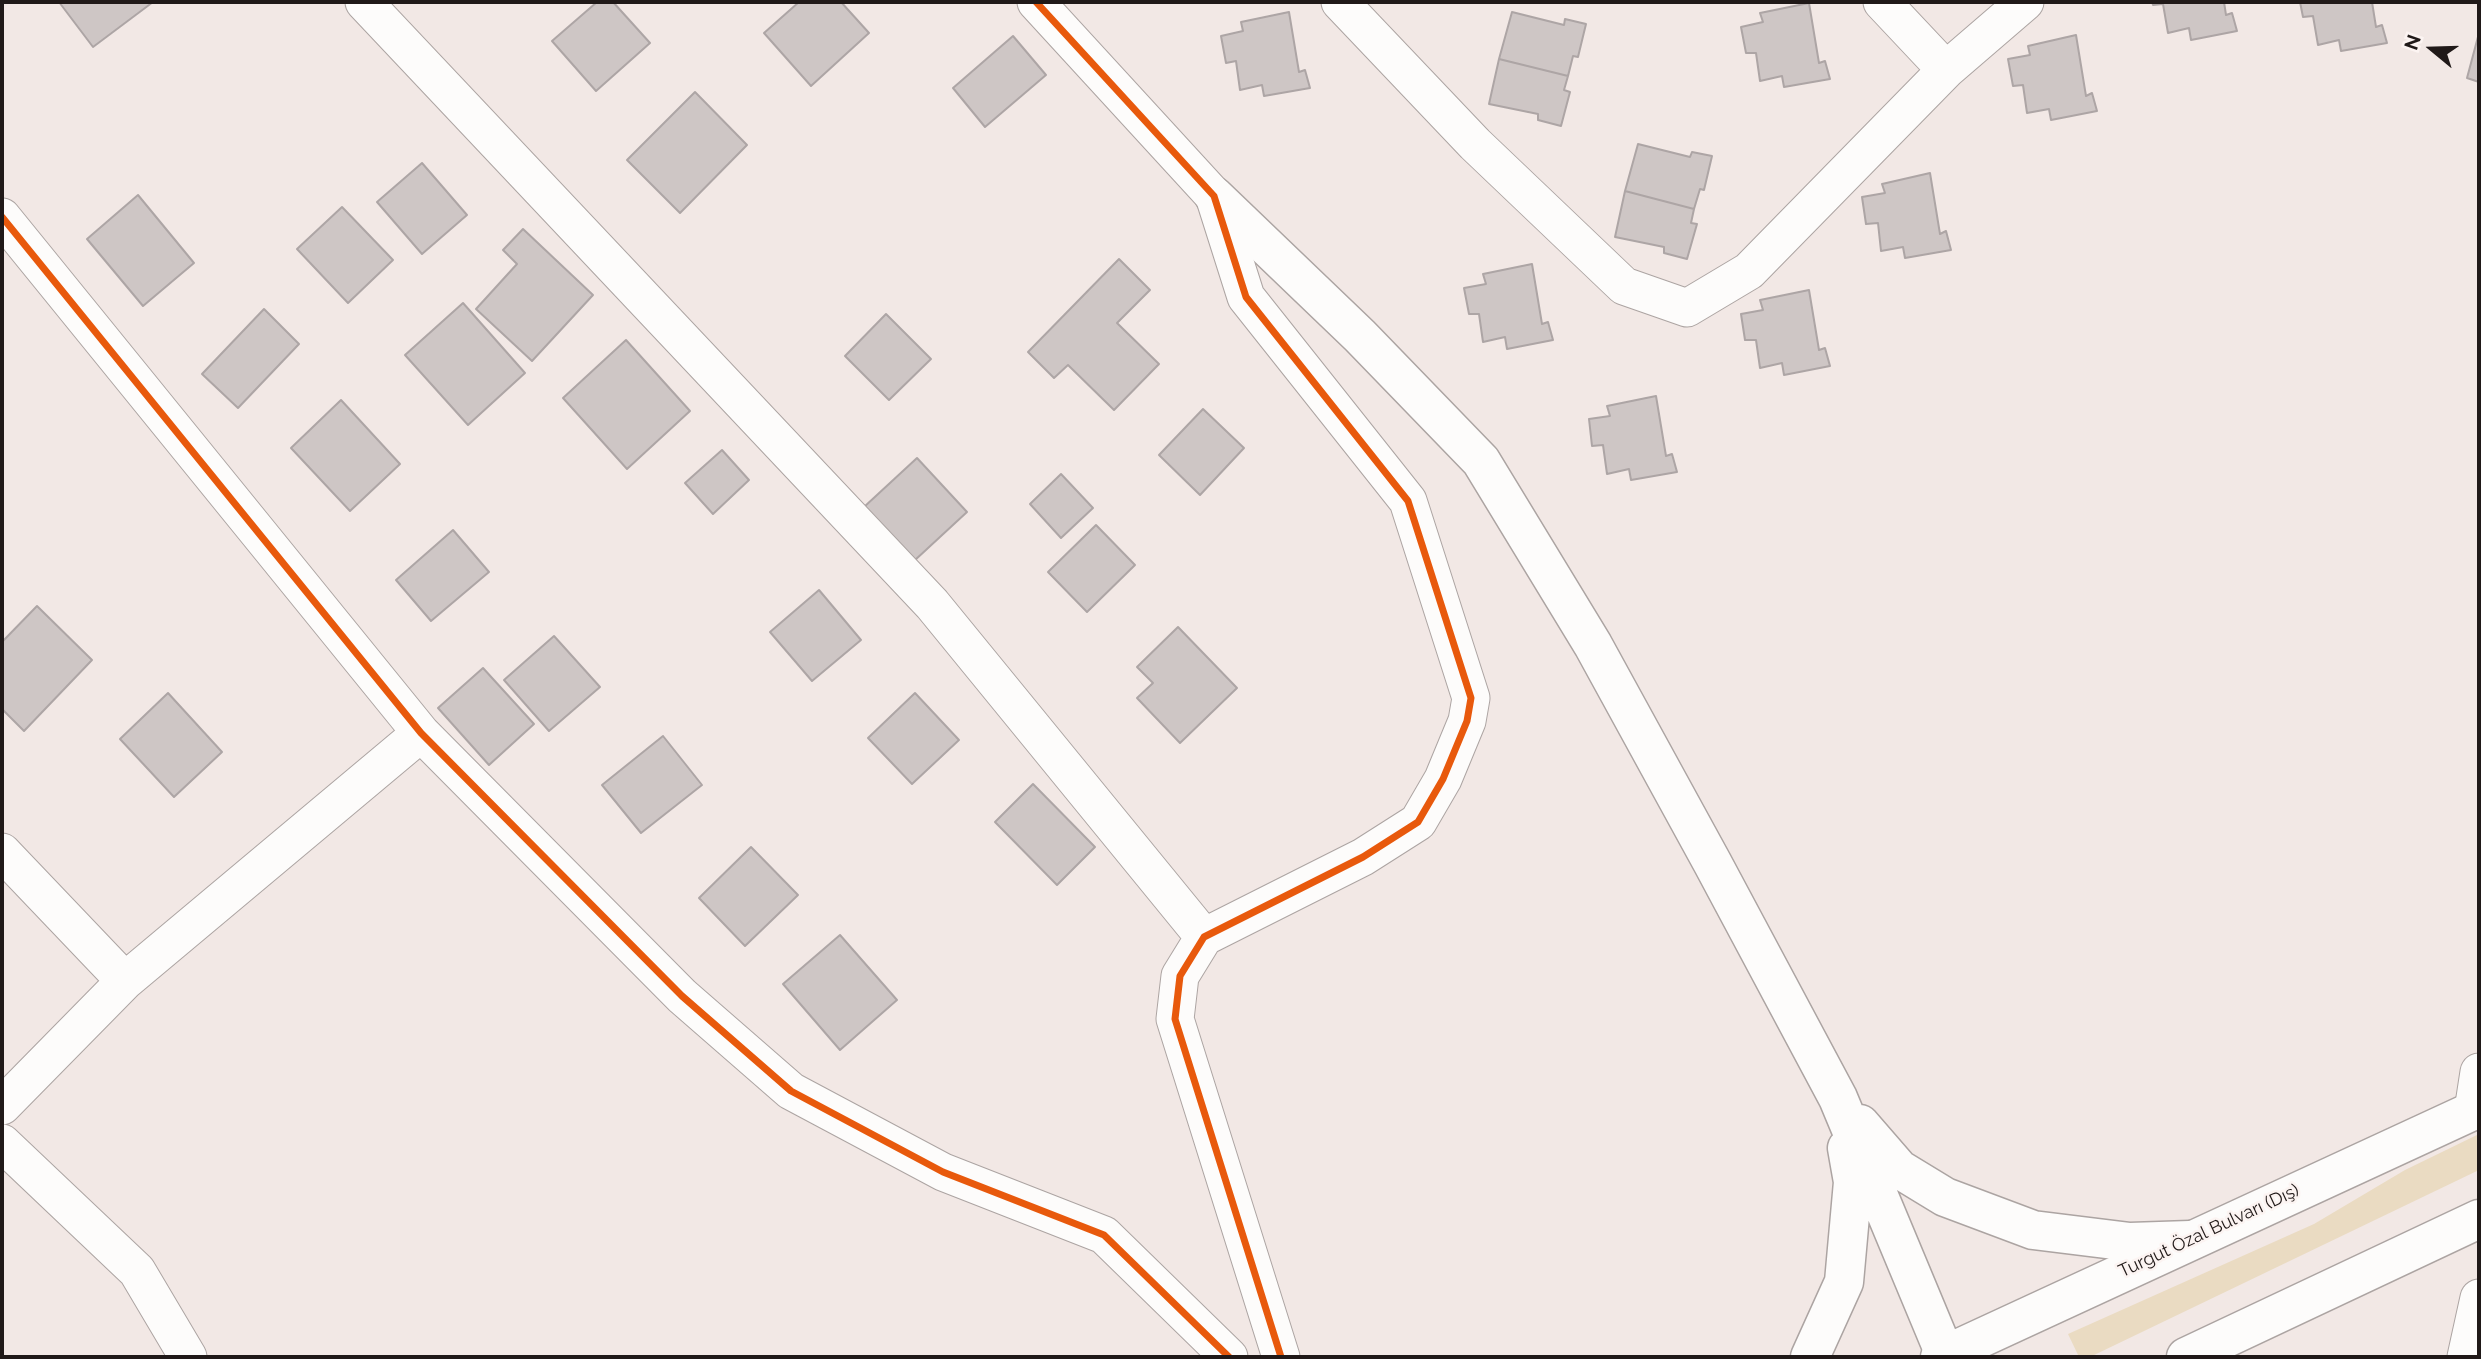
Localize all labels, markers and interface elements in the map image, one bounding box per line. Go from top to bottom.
north arrow [2397,14,2467,84]
text: N [2399,32,2425,53]
street label: Turgut Özal Bulvarı (Dış) [2115,1180,2303,1282]

